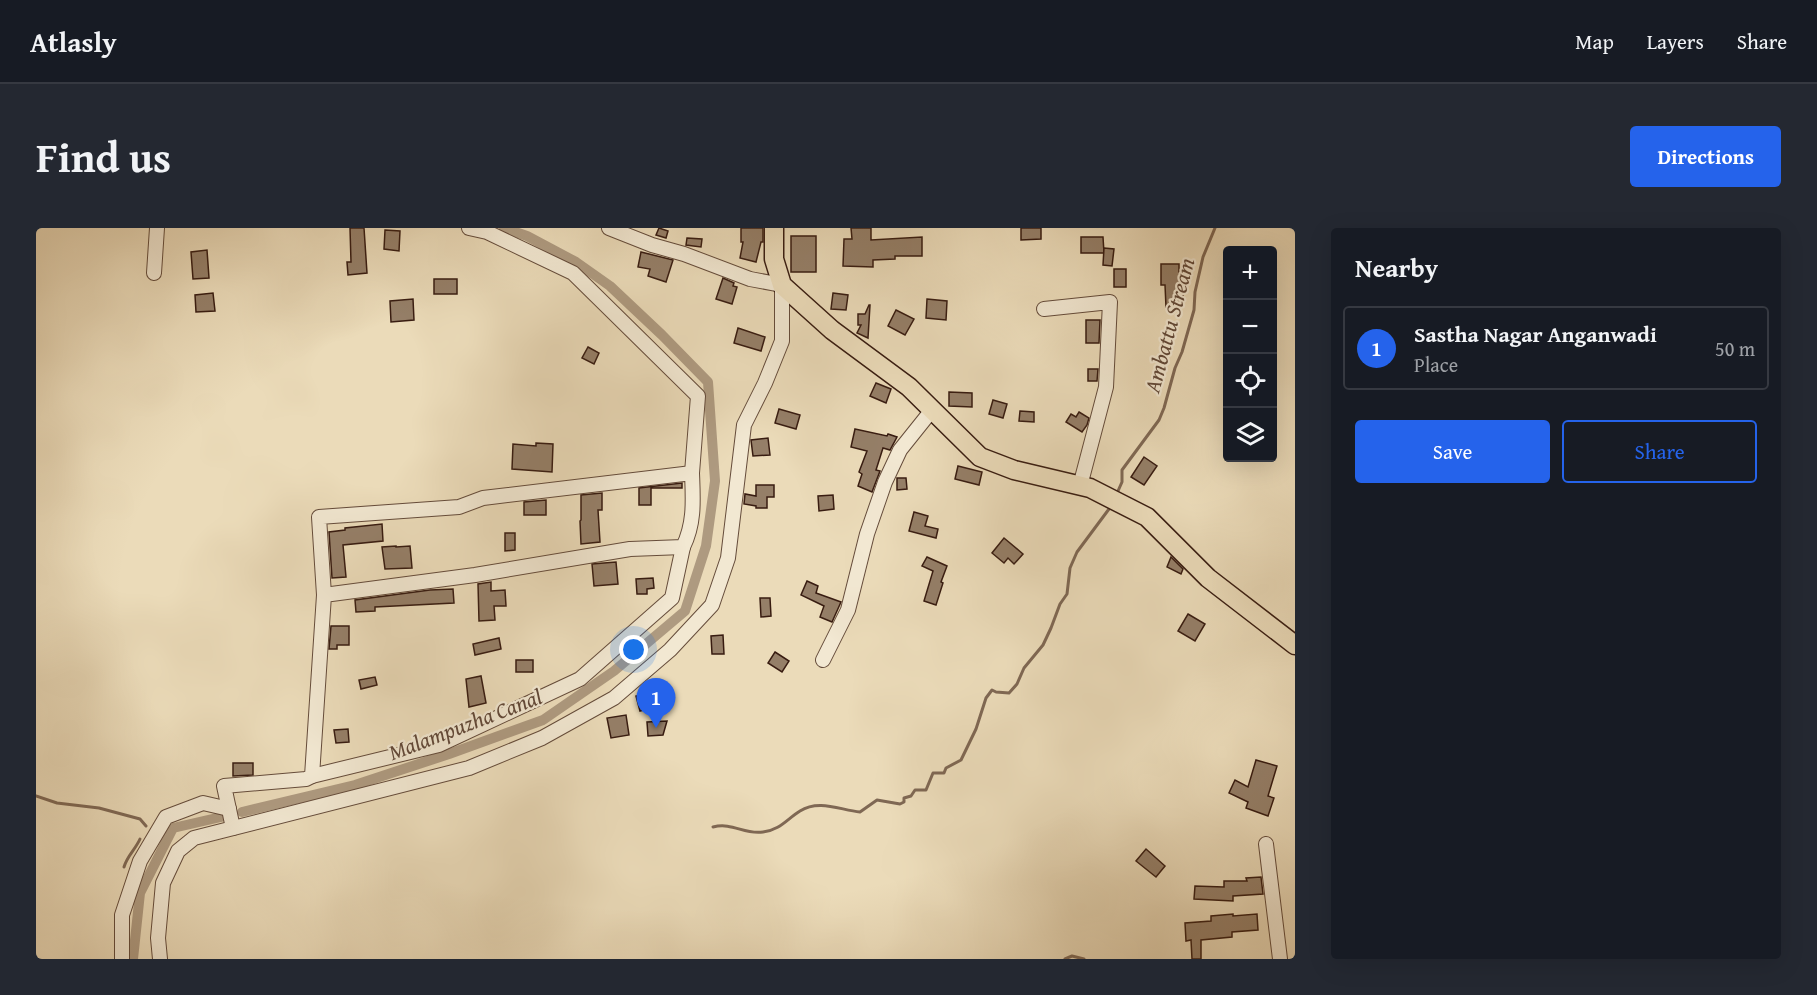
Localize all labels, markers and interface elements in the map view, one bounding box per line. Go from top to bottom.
text: Atlasly [30,21,117,62]
text: Map [1575,26,1614,57]
text: Layers [1647,26,1704,57]
text: Share [1737,26,1787,57]
text: Find us [36,126,171,187]
button: Directions [1630,126,1781,187]
map controls [1223,246,1277,462]
button: + [1223,246,1277,300]
text: Nearby [1355,248,1438,287]
water label: Ambattu Stream [1135,254,1202,397]
button: − [1223,300,1277,354]
text: Sastha Nagar Anganwadi [1414,318,1657,350]
text: 1 [1371,334,1382,363]
text: 50 m [1715,334,1755,363]
text: Place [1414,350,1458,379]
button: locate [1223,354,1277,408]
button: layers [1223,408,1277,462]
button: Save [1355,420,1550,483]
button: Share [1562,420,1757,483]
your location [619,635,648,664]
pin: 1 [636,678,676,728]
water label: Malampuzha Canal [384,680,546,768]

